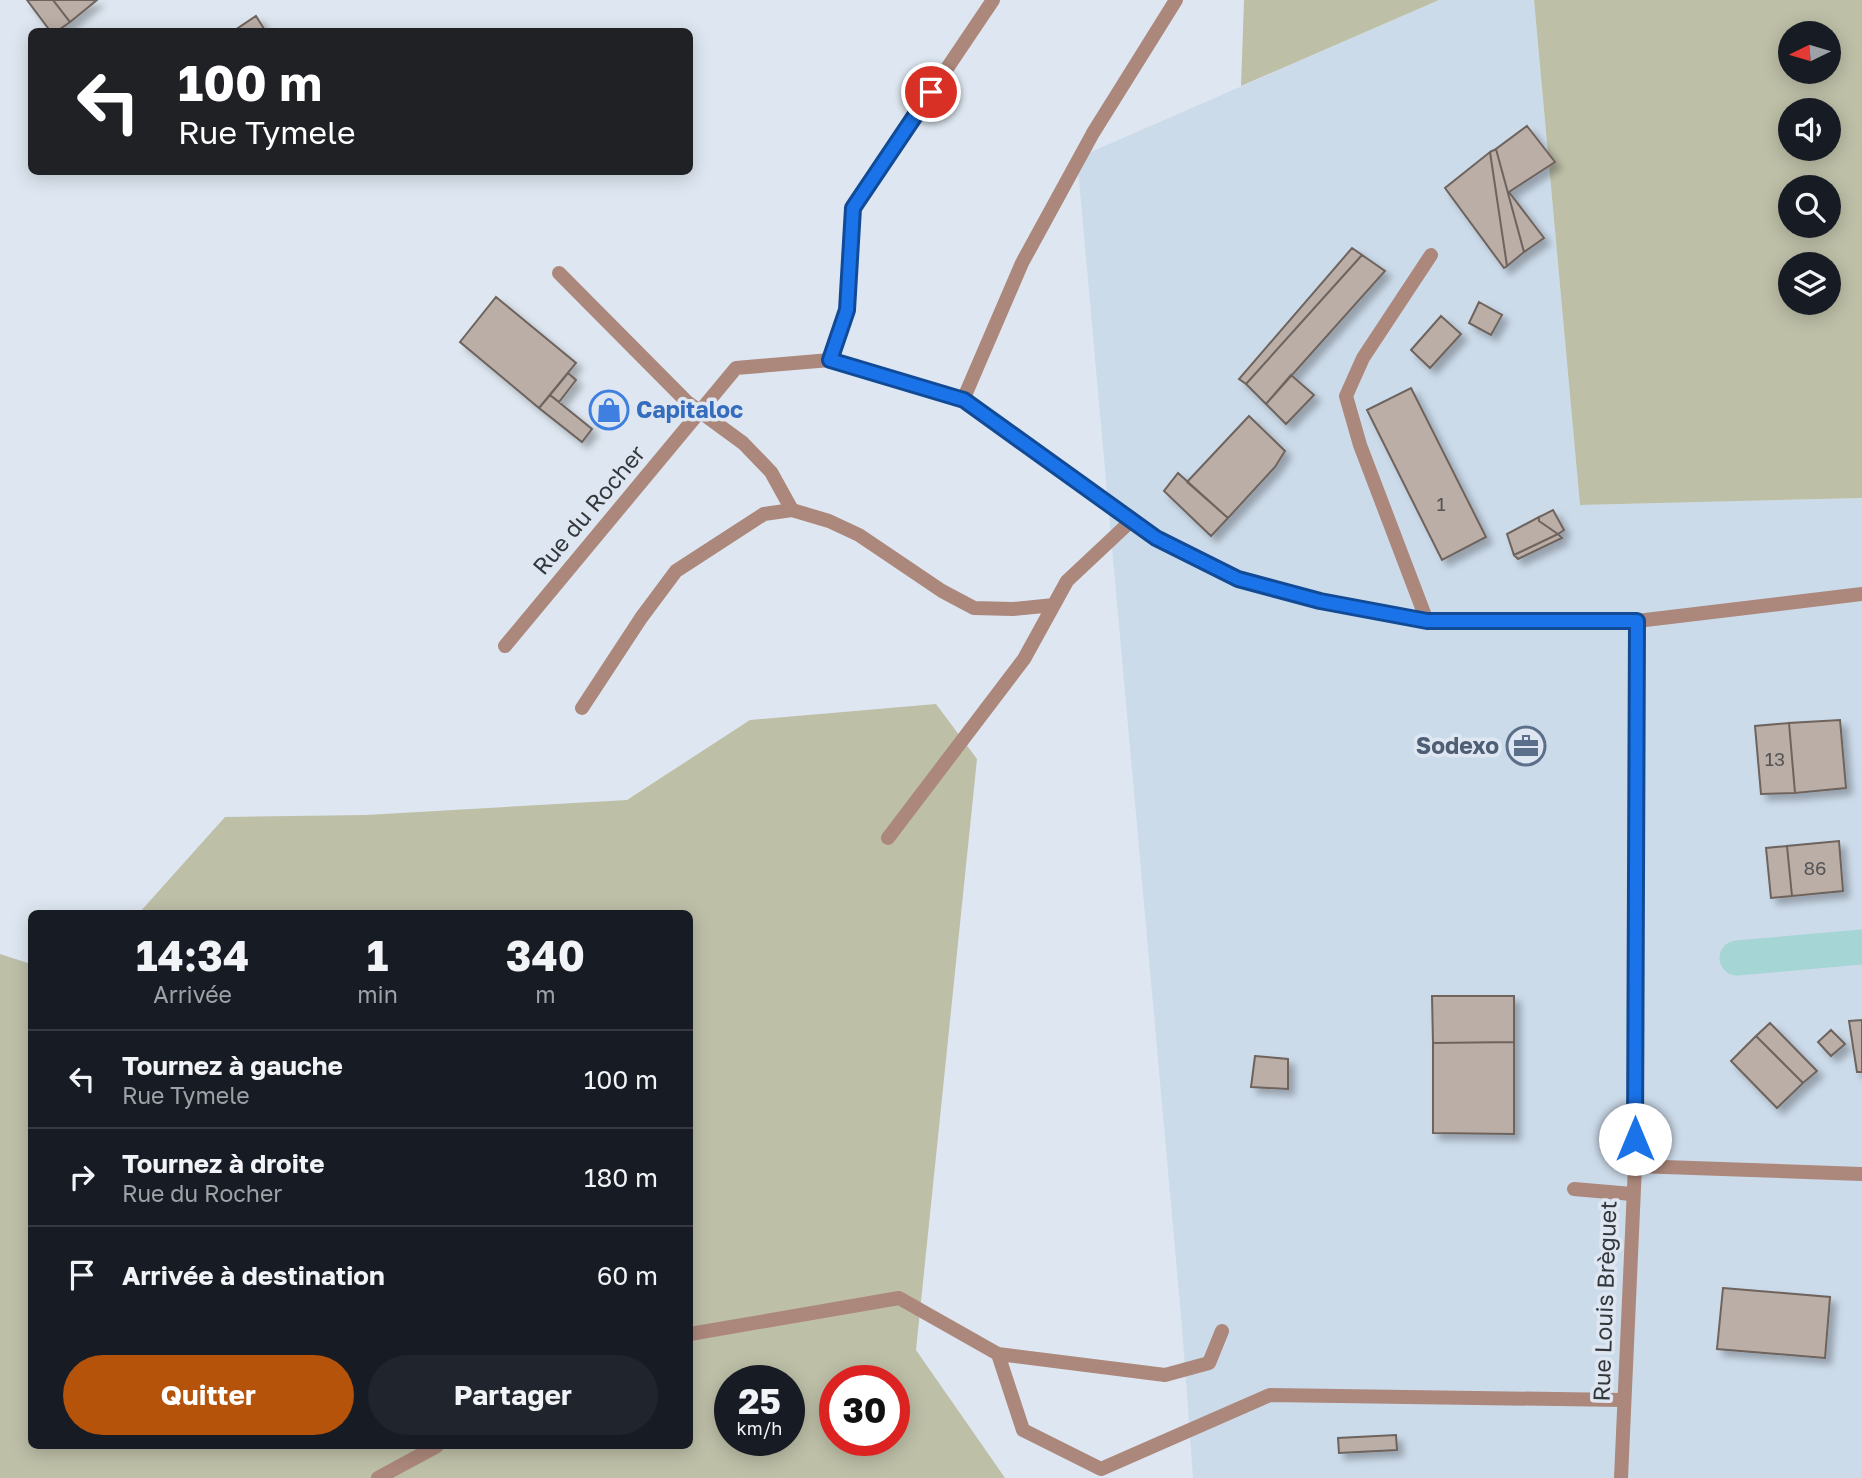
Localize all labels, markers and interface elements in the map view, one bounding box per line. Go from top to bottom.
north arrow [1778,21,1841,84]
map controls [1778,21,1841,315]
text: 100 m [178,53,322,112]
icon: left [63,56,154,147]
pin [901,62,961,122]
icon: arrive [912,73,950,111]
button: sound [1778,98,1841,161]
text: Rue Tymele [178,113,356,151]
button: search [1778,175,1841,238]
button: layers [1778,252,1841,315]
shop icon: Capitaloc [588,389,630,431]
place label: Capitaloc [636,395,743,423]
street label: Rue du Rocher [526,439,650,580]
house number: 1 [1436,492,1446,515]
office icon: Sodexo [1505,725,1547,767]
place label: Sodexo [1416,731,1499,759]
house number: 13 [1765,747,1785,770]
house number: 86 [1803,856,1827,879]
text: 14:34 [136,930,249,980]
text: 1 [367,930,388,980]
text: 340 [506,930,585,980]
text: Arrivée [153,980,232,1008]
text: min [357,980,398,1008]
text: m [535,980,556,1008]
text: Tournez à gauche [122,1050,343,1081]
icon: left [63,1060,101,1098]
text: 100 m [584,1064,658,1095]
text: Rue Tymele [122,1081,250,1109]
position arrow [1598,1102,1672,1176]
text: Tournez à droite [122,1148,325,1179]
icon: right [63,1158,101,1196]
text: 180 m [584,1162,658,1193]
text: Rue du Rocher [122,1179,282,1207]
street label: Rue Louis Brèguet [1587,1200,1621,1402]
icon: arrive [63,1256,101,1294]
text: Arrivée à destination [122,1260,385,1291]
text: 60 m [597,1260,658,1291]
button: Quitter [63,1355,354,1435]
button: Partager [368,1355,658,1435]
speed limit sign: 30 [819,1365,910,1456]
text: 25 [738,1380,781,1422]
text: km/h [737,1417,782,1439]

